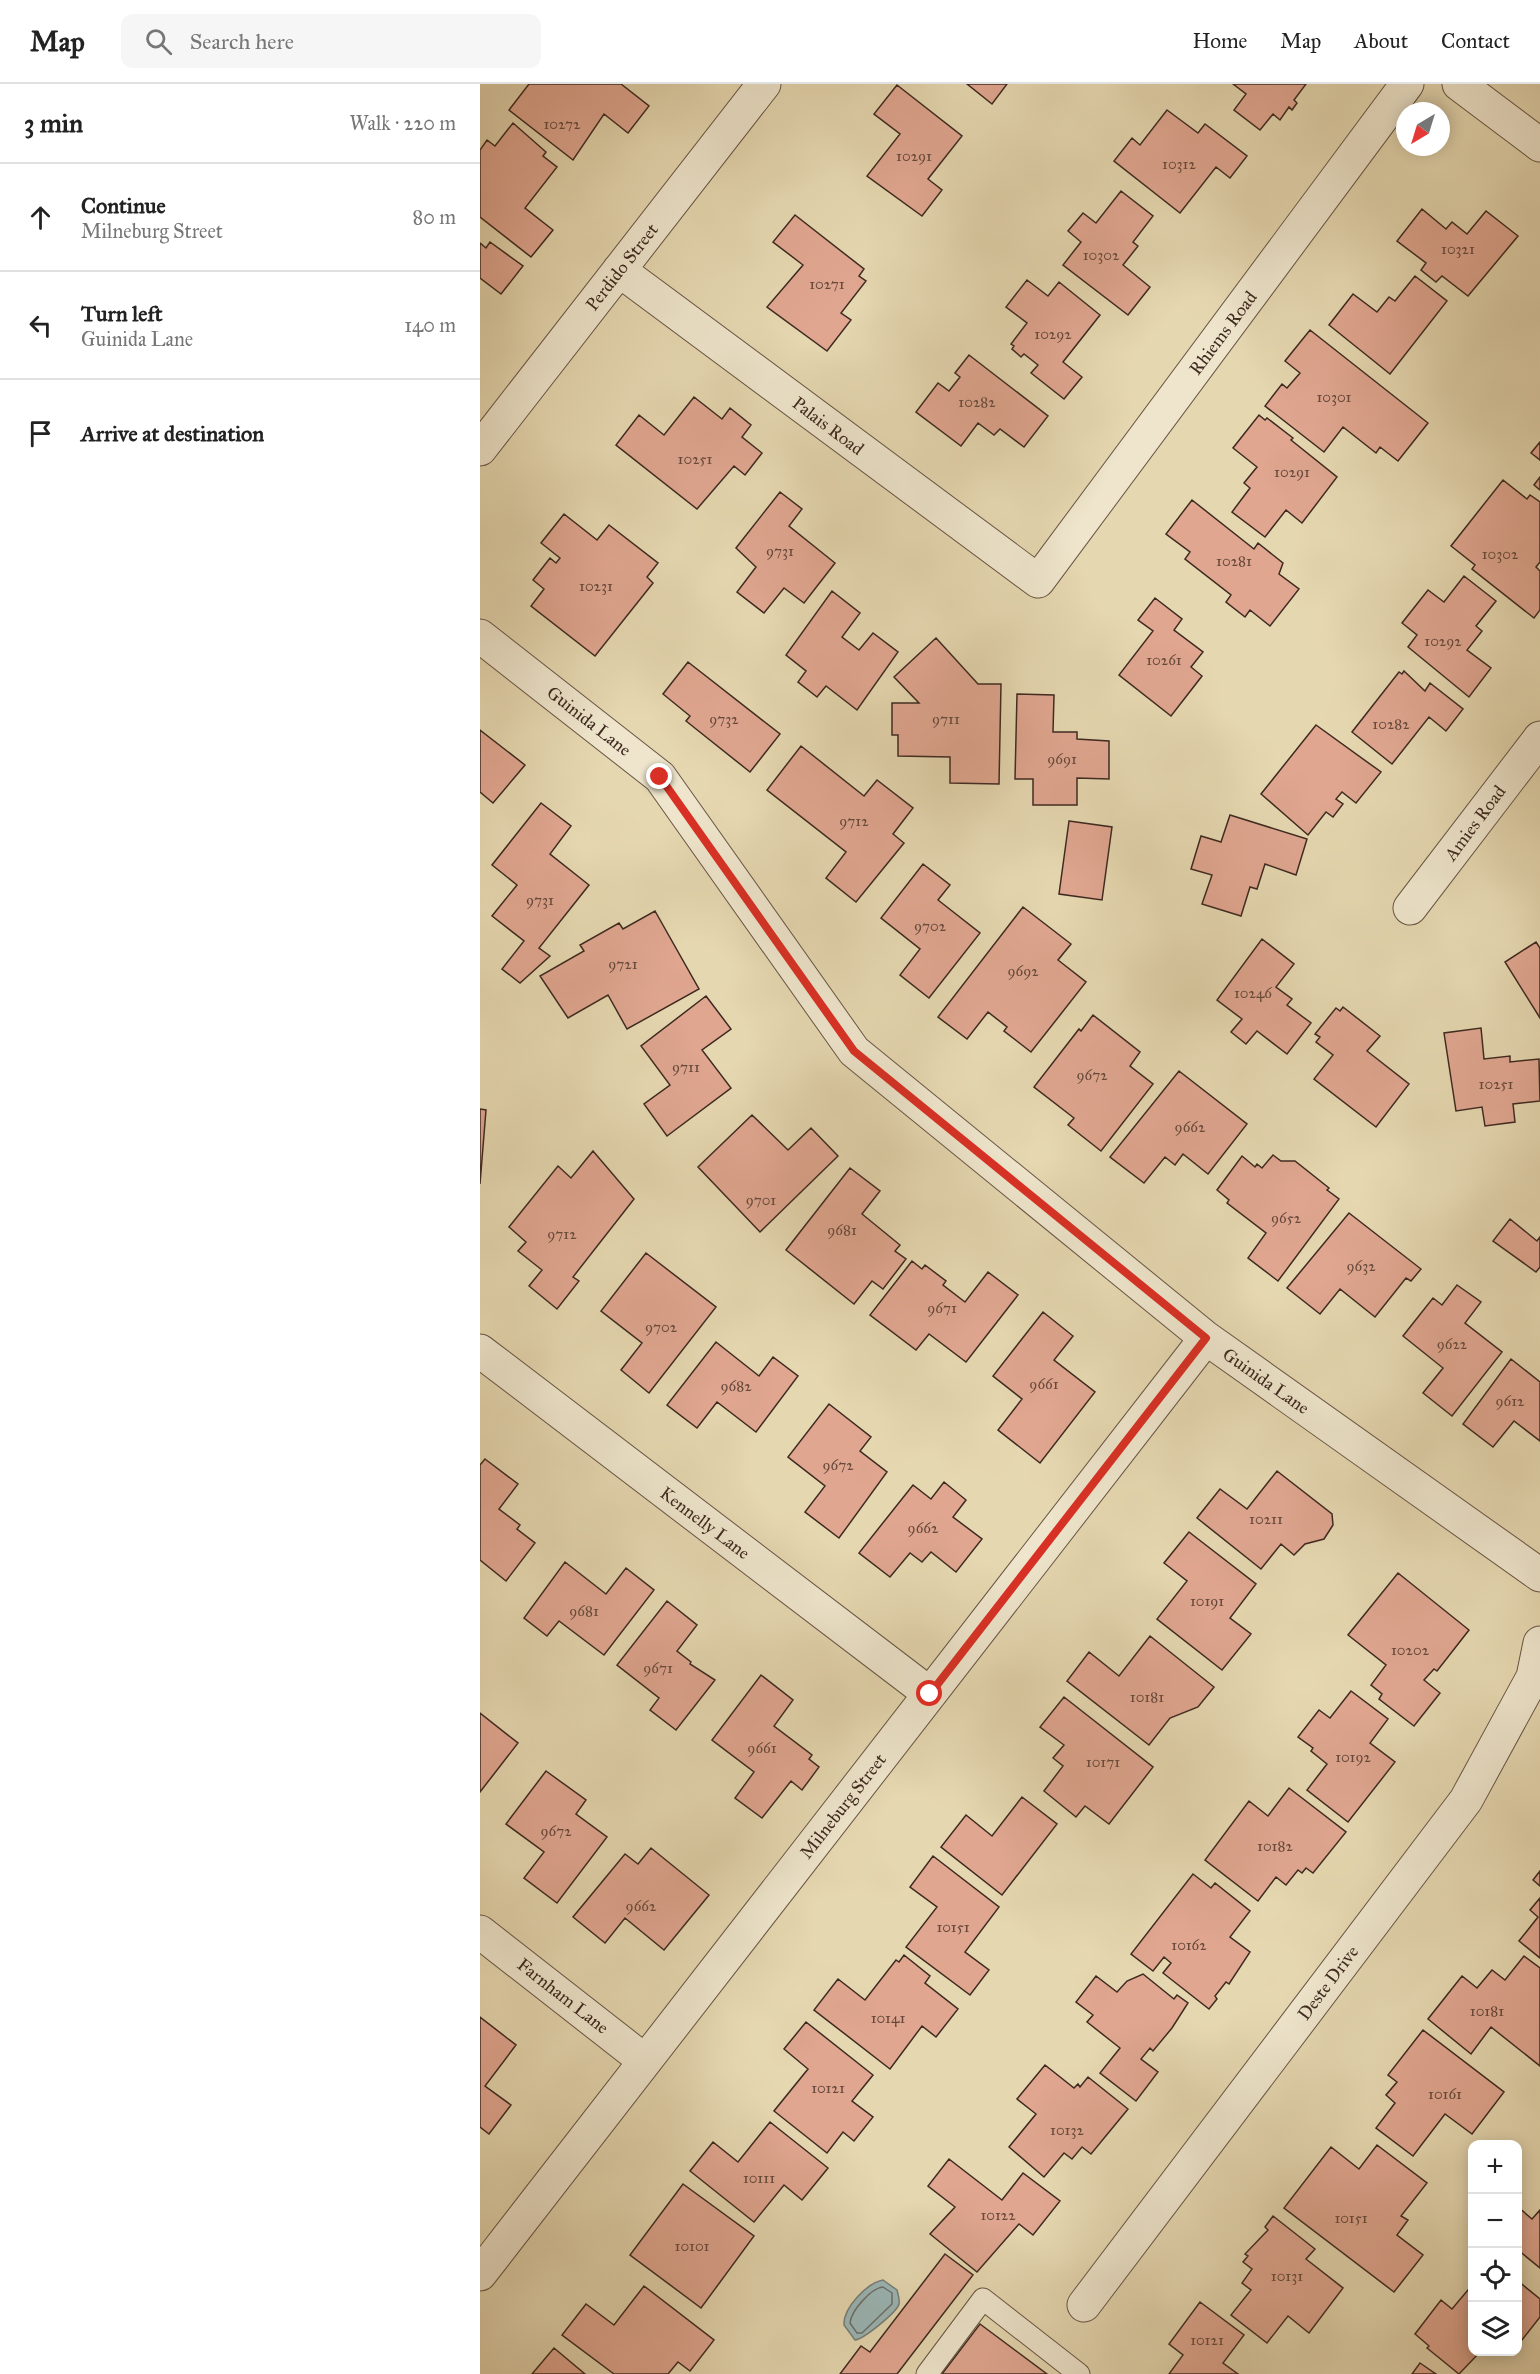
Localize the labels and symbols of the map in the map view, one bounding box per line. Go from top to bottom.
north arrow [1396,102,1450,156]
house number: 10272 [544,115,581,133]
house number: 10291 [896,147,932,165]
house number: 10312 [1162,155,1197,173]
street label: Perdido Street [581,218,663,315]
house number: 10321 [1441,240,1475,258]
house number: 10302 [1083,246,1120,264]
house number: 10271 [809,275,845,293]
street label: Rhiems Road [1184,287,1262,379]
house number: 10292 [1034,325,1072,343]
house number: 10301 [1316,388,1352,406]
street label: Palais Road [788,392,868,460]
house number: 10282 [958,393,996,411]
house number: 10251 [678,450,712,468]
house number: 10291 [1274,463,1310,481]
house number: 9731 [766,542,794,560]
house number: 10302 [1482,545,1519,563]
house number: 10281 [1216,552,1252,570]
house number: 10231 [579,577,613,595]
house number: 10292 [1424,632,1462,650]
house number: 10261 [1146,651,1182,669]
street label: Guinida Lane [542,681,636,761]
house number: 9732 [709,710,739,728]
house number: 9711 [932,710,960,728]
house number: 10282 [1372,715,1410,733]
house number: 9691 [1047,750,1077,768]
route end [646,763,672,789]
street label: Amies Road [1439,781,1510,866]
house number: 9712 [839,812,869,830]
house number: 9731 [526,891,554,909]
house number: 9702 [914,917,947,935]
house number: 9721 [608,955,638,973]
house number: 9692 [1007,962,1039,980]
house number: 10246 [1234,984,1273,1002]
house number: 9711 [672,1058,700,1076]
house number: 9672 [1076,1066,1108,1084]
house number: 10251 [1479,1075,1513,1093]
house number: 9662 [1175,1118,1206,1136]
house number: 9701 [746,1191,776,1209]
house number: 9652 [1271,1209,1302,1227]
house number: 9681 [827,1221,857,1239]
house number: 9712 [547,1225,577,1243]
house number: 9632 [1346,1257,1376,1275]
house number: 9671 [927,1299,957,1317]
house number: 9702 [645,1318,678,1336]
house number: 9622 [1437,1335,1468,1353]
street label: Guinida Lane [1218,1343,1314,1419]
house number: 9661 [1029,1375,1059,1393]
house number: 9682 [720,1377,752,1395]
house number: 9612 [1496,1392,1525,1410]
house number: 9672 [822,1456,854,1474]
street label: Kennelly Lane [656,1482,754,1564]
house number: 10211 [1249,1510,1283,1528]
house number: 9662 [908,1519,939,1537]
house number: 10191 [1190,1592,1224,1610]
house number: 9681 [569,1602,599,1620]
house number: 10202 [1391,1641,1430,1659]
house number: 9671 [643,1659,673,1677]
route start [916,1680,942,1706]
house number: 10181 [1130,1688,1164,1706]
house number: 9661 [747,1739,777,1757]
street label: Milneburg Street [795,1748,892,1864]
house number: 10192 [1335,1748,1371,1766]
house number: 10171 [1086,1753,1120,1771]
house number: 9672 [540,1822,572,1840]
house number: 10182 [1257,1837,1293,1855]
house number: 9662 [626,1897,657,1915]
house number: 10151 [936,1918,970,1936]
house number: 10162 [1171,1936,1207,1954]
street label: Deste Drive [1293,1941,1363,2025]
street label: Farnham Lane [513,1953,613,2039]
house number: 10181 [1470,2002,1504,2020]
house number: 10141 [871,2009,905,2027]
house number: 10121 [811,2079,845,2097]
house number: 10161 [1428,2085,1462,2103]
house number: 10132 [1050,2121,1084,2139]
house number: 10111 [743,2169,775,2187]
house number: 10122 [980,2206,1016,2224]
house number: 10151 [1334,2209,1368,2227]
house number: 10101 [675,2237,709,2255]
house number: 10131 [1271,2267,1303,2285]
house number: 10121 [1190,2331,1224,2349]

